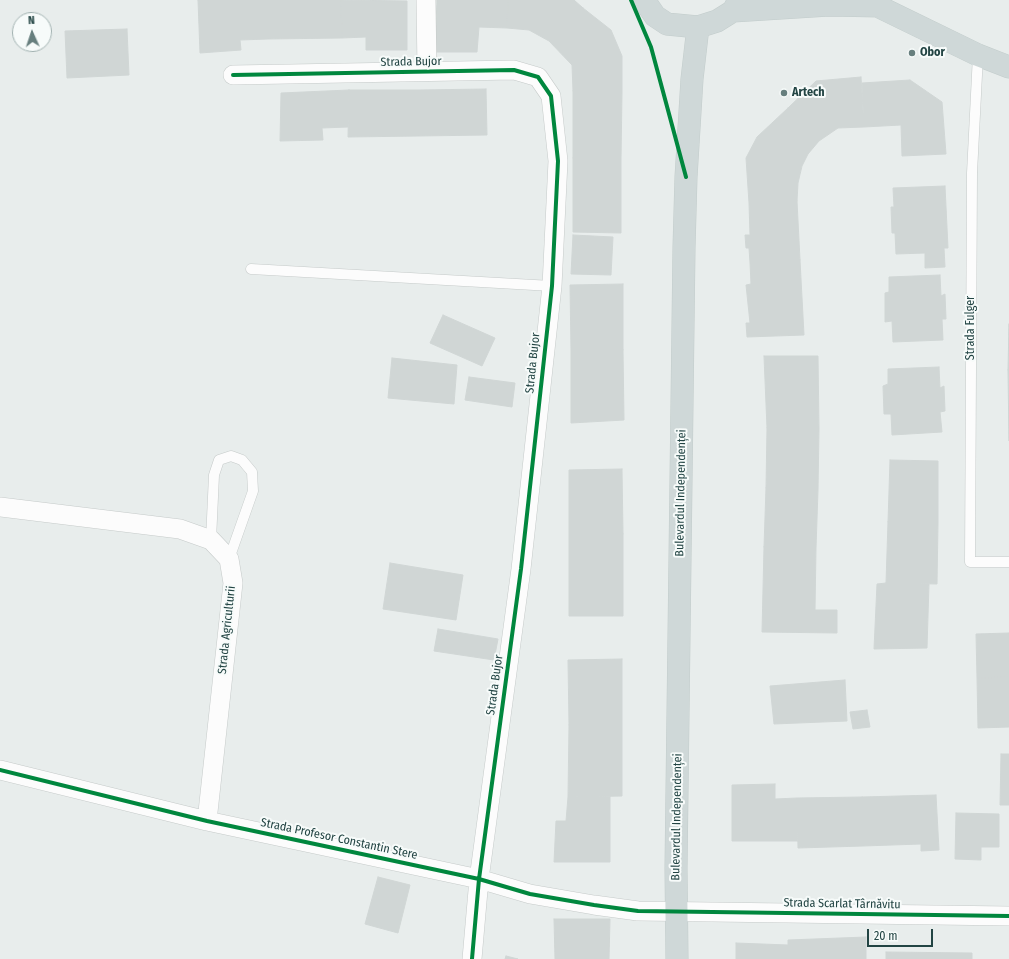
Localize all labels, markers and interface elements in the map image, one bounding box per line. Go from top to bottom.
north arrow [12,12,52,52]
text: N [28,14,35,27]
place label: Obor [920,46,945,60]
marker: Obor [907,48,917,58]
street label: Strada Bujor [380,54,442,70]
place label: Artech [792,86,825,100]
marker: Artech [779,88,789,98]
street label: Strada Fulger [964,296,978,360]
street label: Strada Bujor [523,332,543,394]
street label: Bulevardul Independenței [673,429,689,557]
street label: Strada Agriculturii [215,585,239,675]
street label: Strada Bujor [484,654,506,716]
street label: Bulevardul Independenței [669,753,685,881]
street label: Strada Profesor Constantin Stere [259,815,419,863]
street label: Strada Scarlat Târnăvitu [783,896,901,912]
scale bar [869,921,935,947]
text: 20 m [874,929,898,943]

